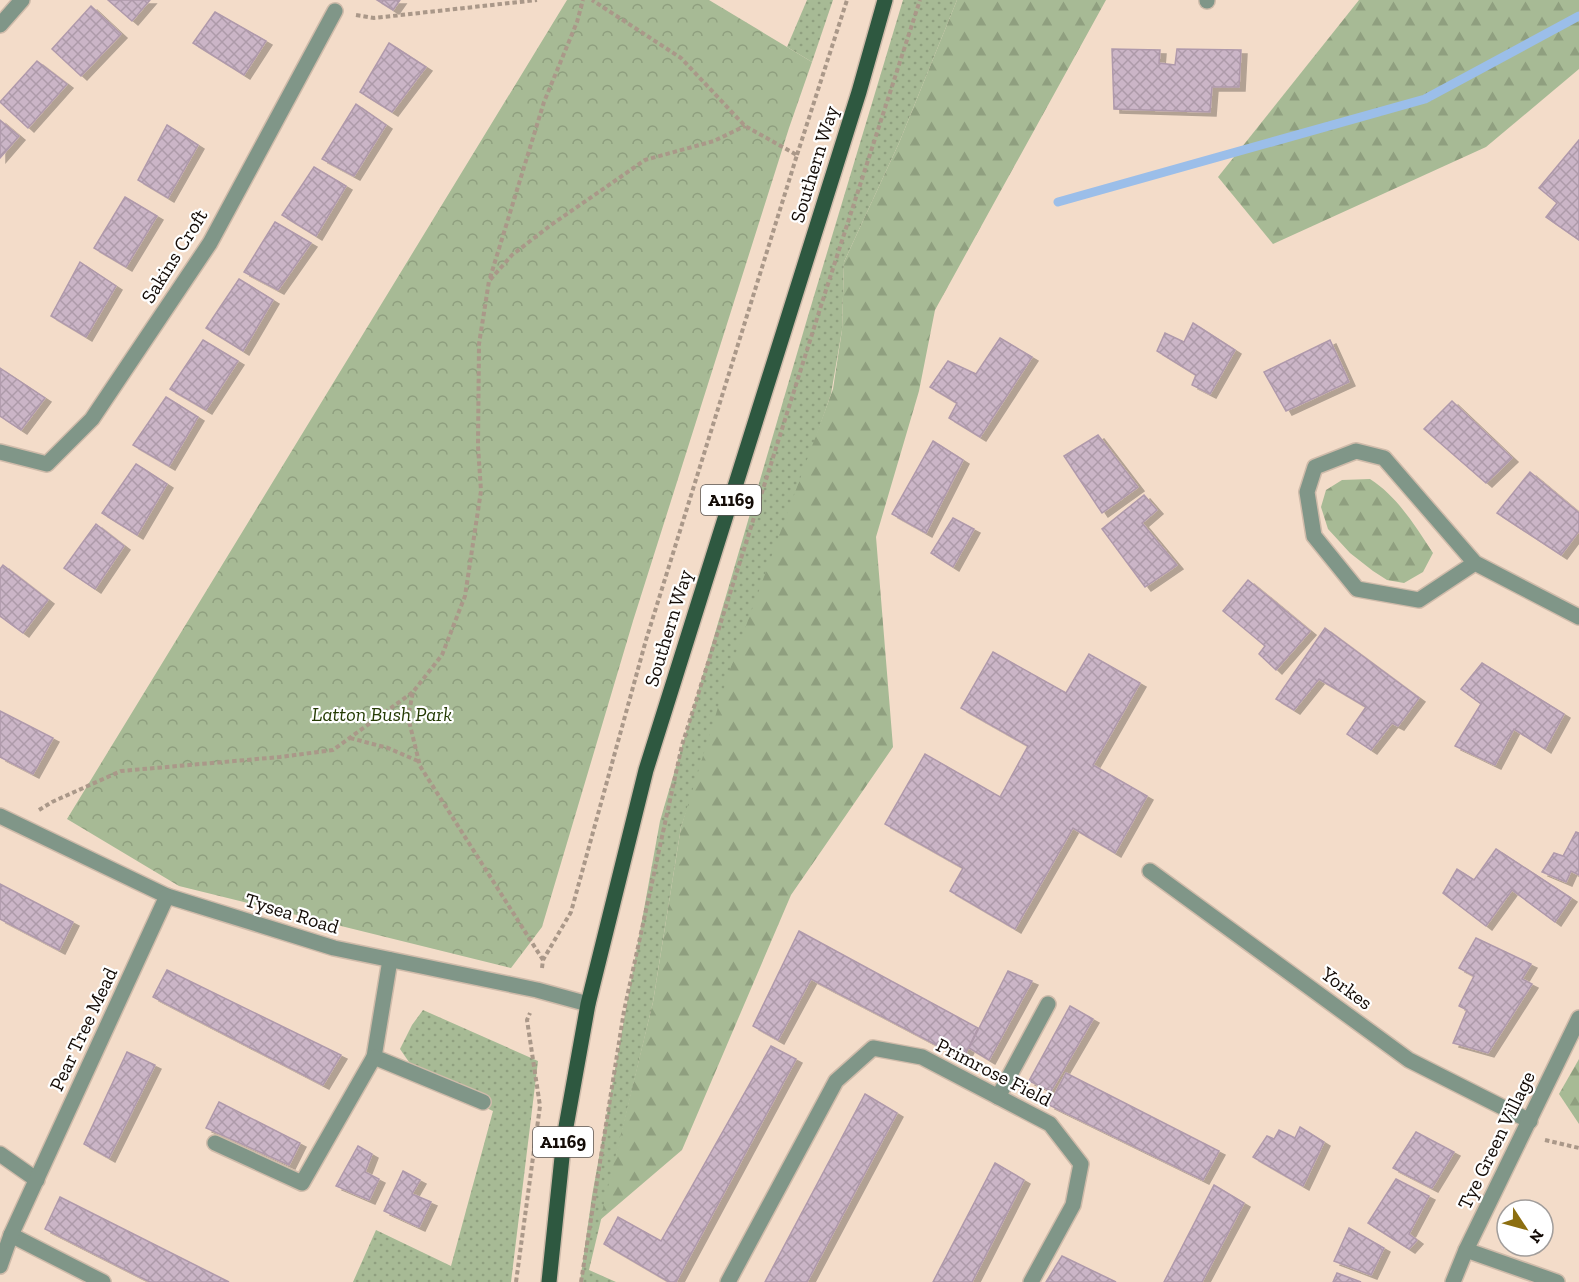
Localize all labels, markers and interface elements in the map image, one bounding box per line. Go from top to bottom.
street label: Southern Way [785,102,843,225]
street label: Sakins Croft [136,204,213,308]
road number: A1169 [701,485,761,515]
street label: Southern Way [639,566,697,689]
park label: Latton Bush Park [312,702,452,726]
street label: Tysea Road [242,887,342,939]
street label: Yorkes [1316,961,1377,1015]
street label: Pear Tree Mead [44,963,122,1095]
street label: Primrose Field [932,1033,1056,1111]
street label: Tye Green Village [1452,1067,1540,1213]
road number: A1169 [533,1127,593,1157]
north arrow [1495,1198,1555,1258]
text: N [1525,1226,1548,1247]

